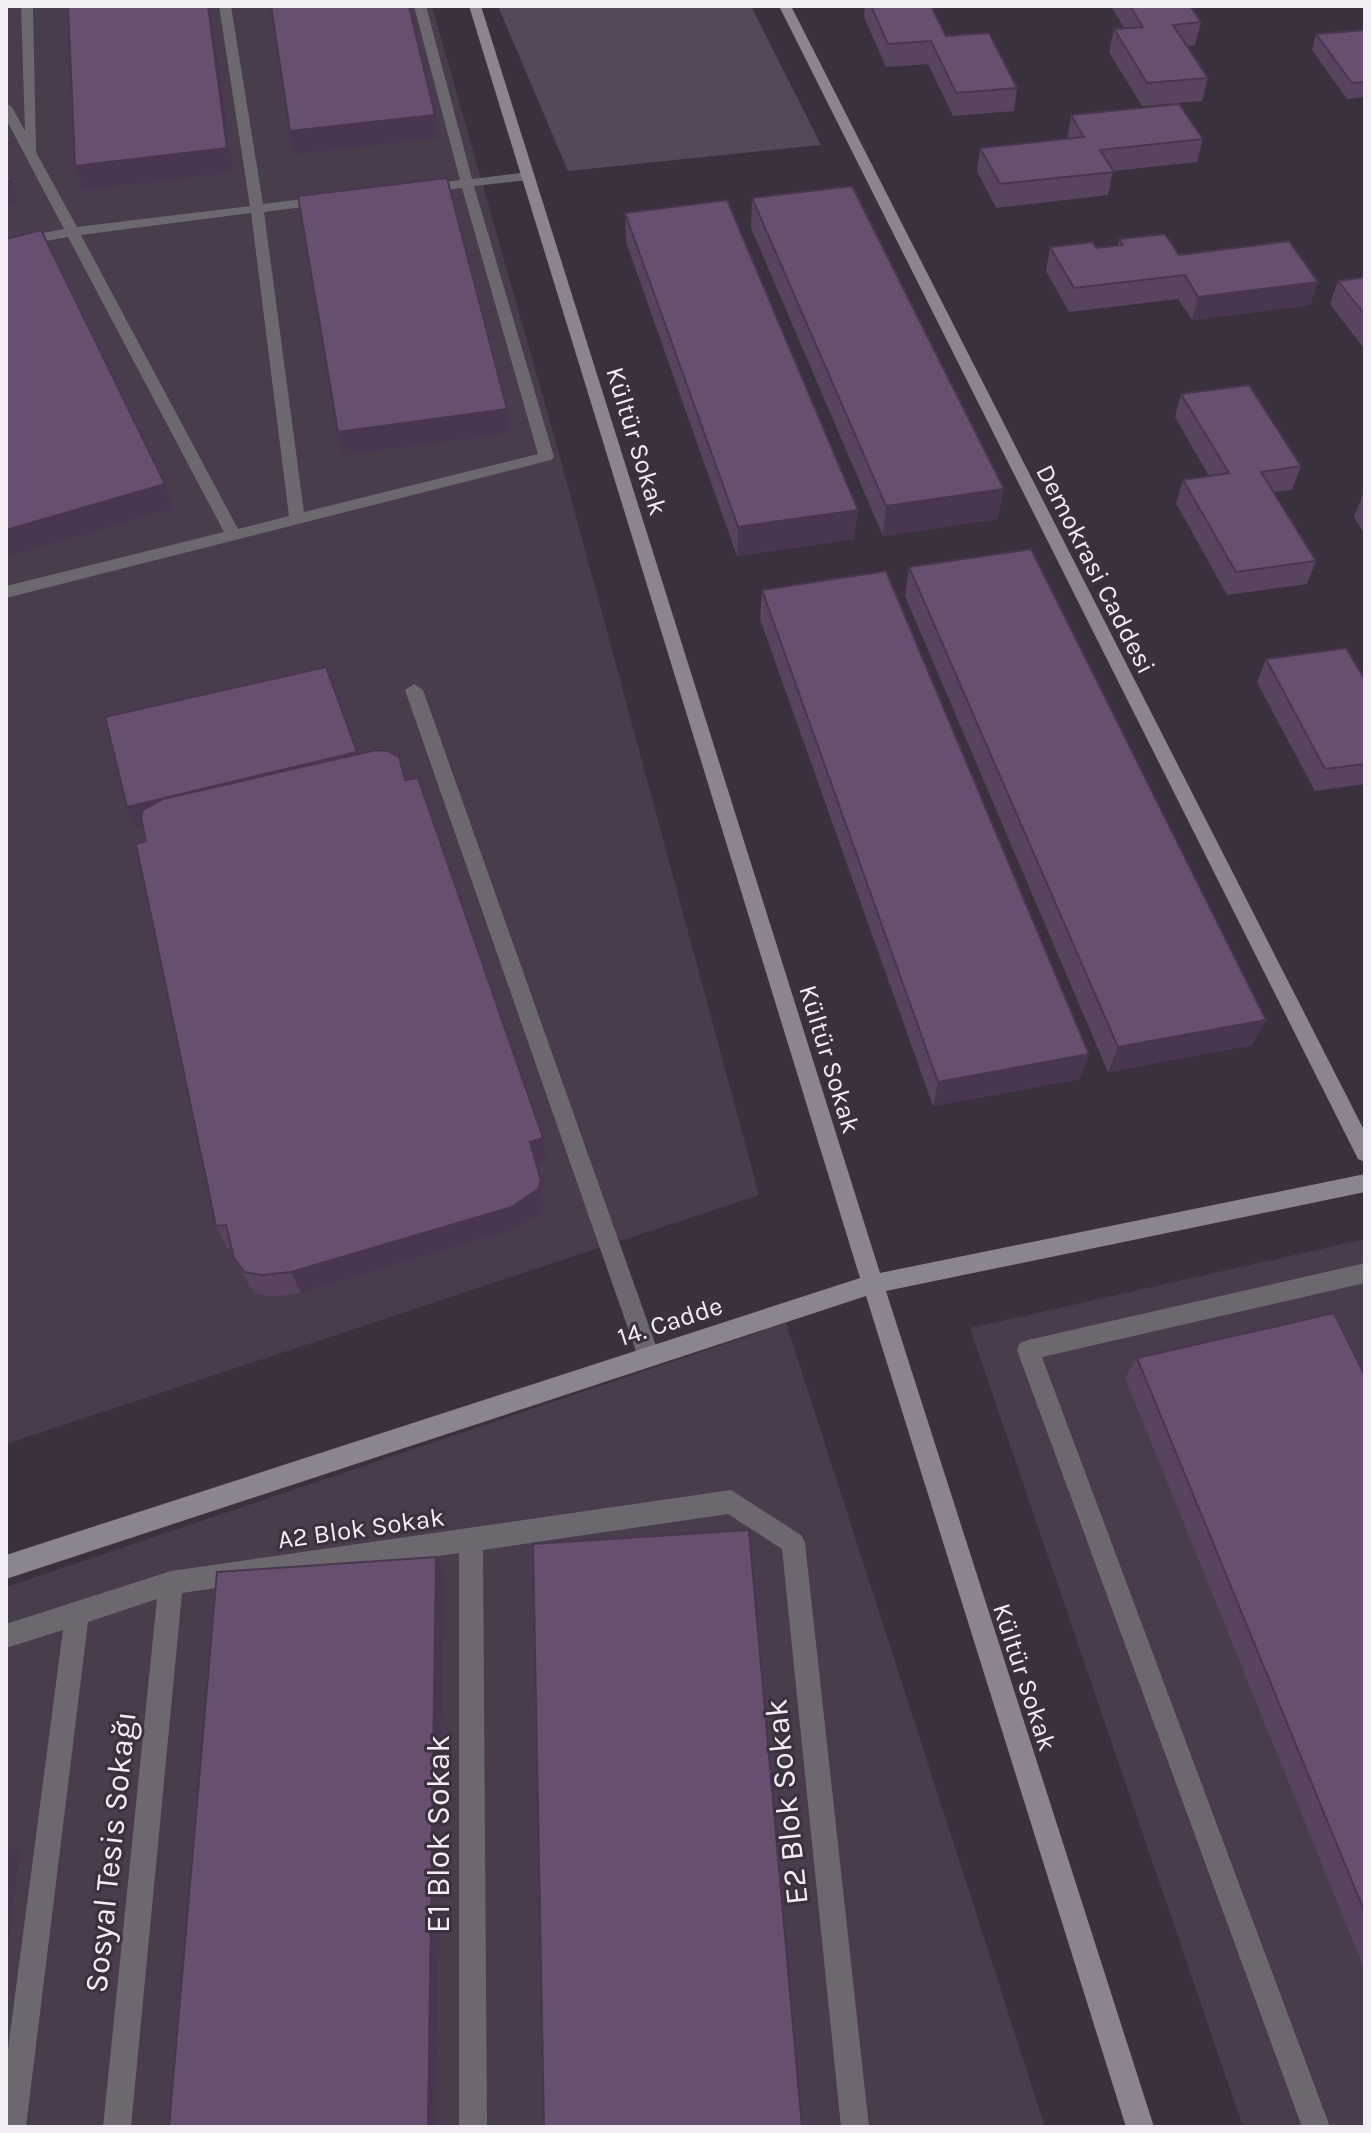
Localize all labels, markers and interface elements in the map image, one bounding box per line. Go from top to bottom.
street label: Kültür Sokak [599,363,674,519]
street label: Demokrasi Caddesi [1029,459,1162,679]
street label: Kültür Sokak [792,981,867,1137]
street label: 14. Cadde [614,1290,726,1353]
street label: A2 Blok Sokak [276,1501,447,1556]
street label: Kültür Sokak [986,1599,1063,1755]
street label: E2 Blok Sokak [757,1697,816,1907]
street label: Sosyal Tesis Sokağı [77,1709,144,1995]
street label: E1 Blok Sokak [420,1735,457,1933]

